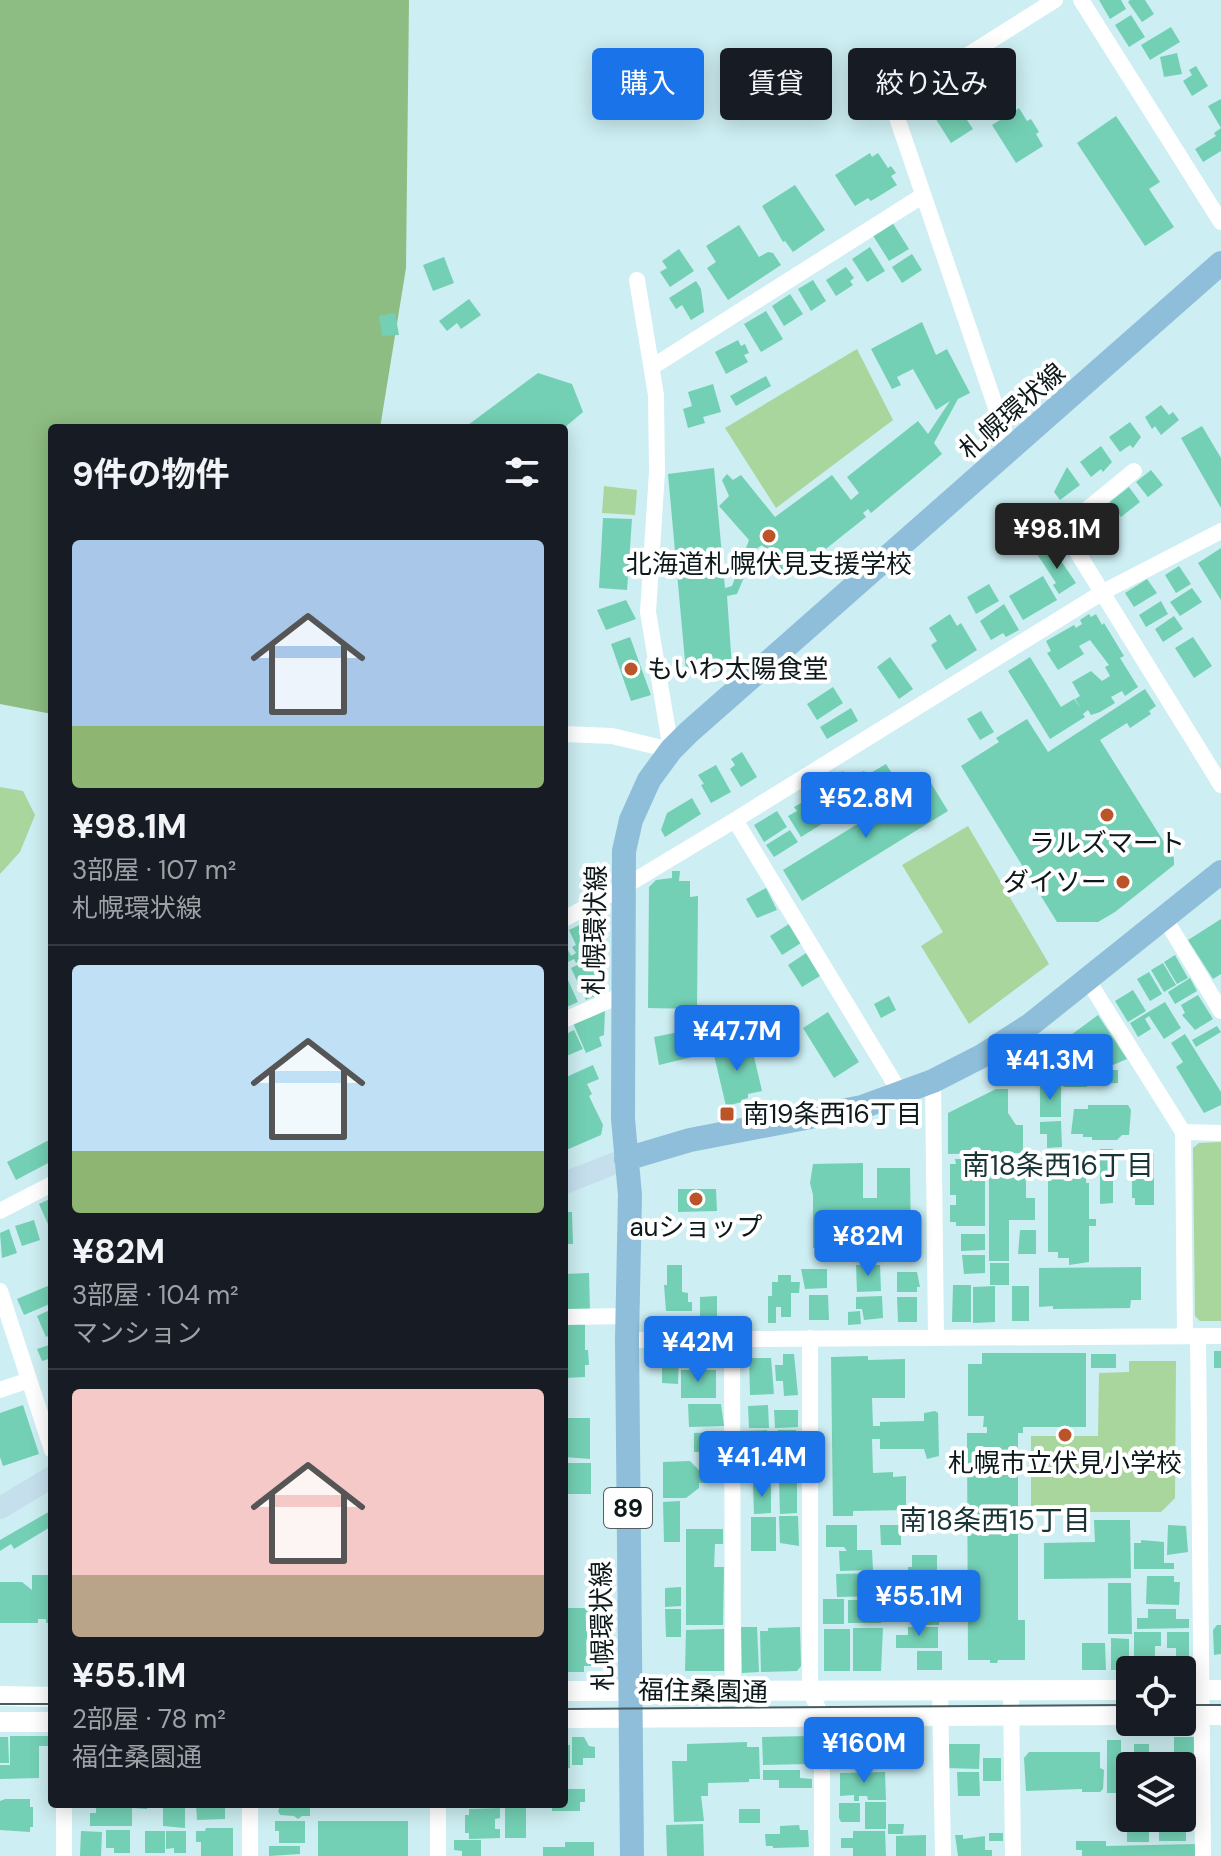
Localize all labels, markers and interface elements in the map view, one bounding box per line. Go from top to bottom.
chip: 購入 [592,48,704,120]
chip: 賃貸 [720,48,832,120]
chip: 絞り込み [848,48,1016,120]
street label: 札幌環状線 [952,356,1072,466]
icon: filters [500,450,544,494]
text: 9件の物件 [72,452,230,497]
pin: ¥98.1M [992,503,1122,571]
text: ¥98.1M [1013,512,1101,546]
marker: 北海道札幌伏見支援学校 [760,527,778,545]
place label: 北海道札幌伏見支援学校 [626,547,912,581]
icon: home [236,592,380,736]
place label: もいわ太陽食堂 [647,652,828,686]
marker: もいわ太陽食堂 [622,660,640,678]
pin: ¥52.8M [801,772,931,840]
text: ¥52.8M [819,781,913,815]
text: ¥98.1M [72,804,187,849]
marker: ラルズマート [1098,806,1116,824]
place label: ラルズマート [1029,826,1185,860]
text: 3部屋 · 107 m² [72,853,236,887]
street label: 札幌環状線 [577,865,613,995]
place label: ダイソー [1003,865,1107,899]
marker: ダイソー [1114,873,1132,891]
text: 札幌環状線 [72,891,202,925]
pin: ¥47.7M [672,1005,802,1073]
text: ¥47.7M [693,1014,781,1048]
icon: home [236,1017,380,1161]
pin: ¥41.3M [985,1034,1115,1102]
text: ¥41.3M [1006,1043,1094,1077]
place label: 南19条西16丁目 [743,1097,922,1131]
marker: 南19条西16丁目 [718,1105,736,1123]
district label: 南18条西16丁目 [962,1147,1154,1184]
marker: auショップ [687,1190,705,1208]
place label: auショップ [629,1210,763,1244]
pin: ¥82M [821,1210,915,1278]
text: ¥82M [832,1219,904,1253]
text: ¥82M [72,1229,165,1274]
text: 3部屋 · 104 m² [72,1278,239,1312]
text: マンション [72,1316,202,1350]
pin: ¥42M [651,1316,745,1384]
text: ¥42M [662,1325,734,1359]
marker: 札幌市立伏見小学校 [1056,1426,1074,1444]
pin: ¥41.4M [697,1431,827,1499]
text: ¥41.4M [717,1440,807,1474]
icon: home [236,1441,380,1585]
place label: 札幌市立伏見小学校 [948,1446,1182,1480]
road number: 89 [604,1488,652,1528]
district label: 南18条西15丁目 [899,1502,1091,1539]
street label: 札幌環状線 [584,1561,620,1691]
pin: ¥55.1M [854,1570,984,1638]
text: ¥55.1M [875,1579,963,1613]
text: ¥55.1M [72,1653,186,1698]
map controls [1116,1656,1196,1832]
button: locate [1116,1656,1196,1736]
street label: 福住桑園通 [638,1673,768,1709]
text: 2部屋 · 78 m² [72,1702,226,1736]
pin: ¥160M [808,1717,920,1785]
text: ¥160M [822,1726,906,1760]
text: 福住桑園通 [72,1740,202,1774]
button: layers [1116,1752,1196,1832]

